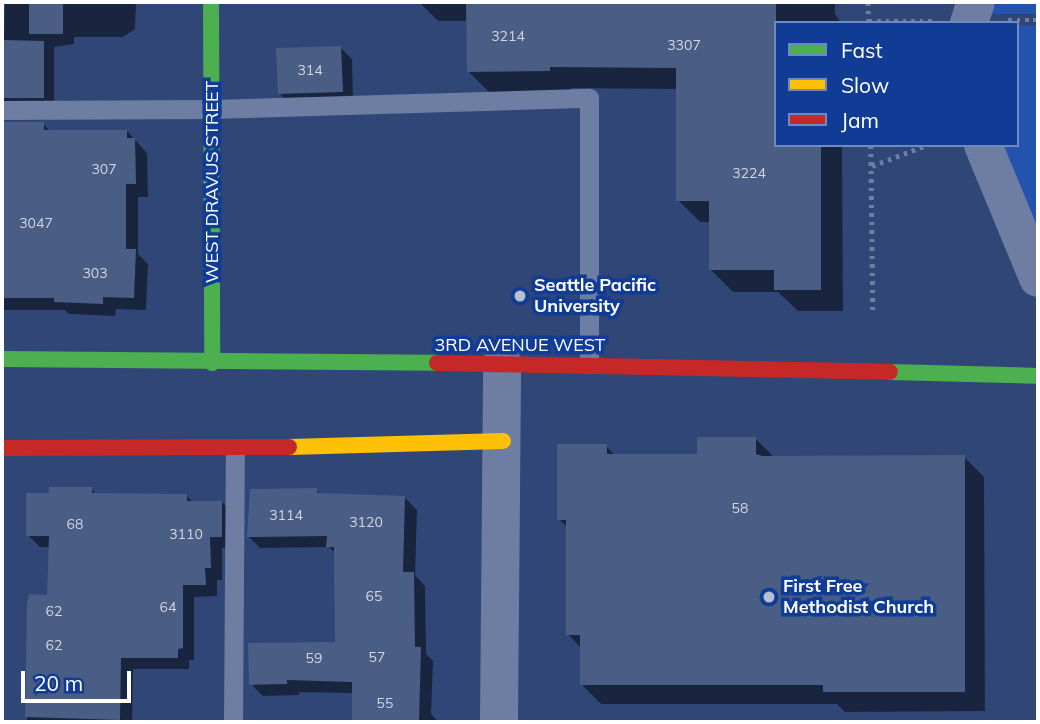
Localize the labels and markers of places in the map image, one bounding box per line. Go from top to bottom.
place label: Seattle Pacific University [534,275,656,318]
marker: Seattle Pacific University [512,288,528,304]
place label: First Free Methodist Church [783,576,934,618]
marker: First Free Methodist Church [761,589,777,605]

